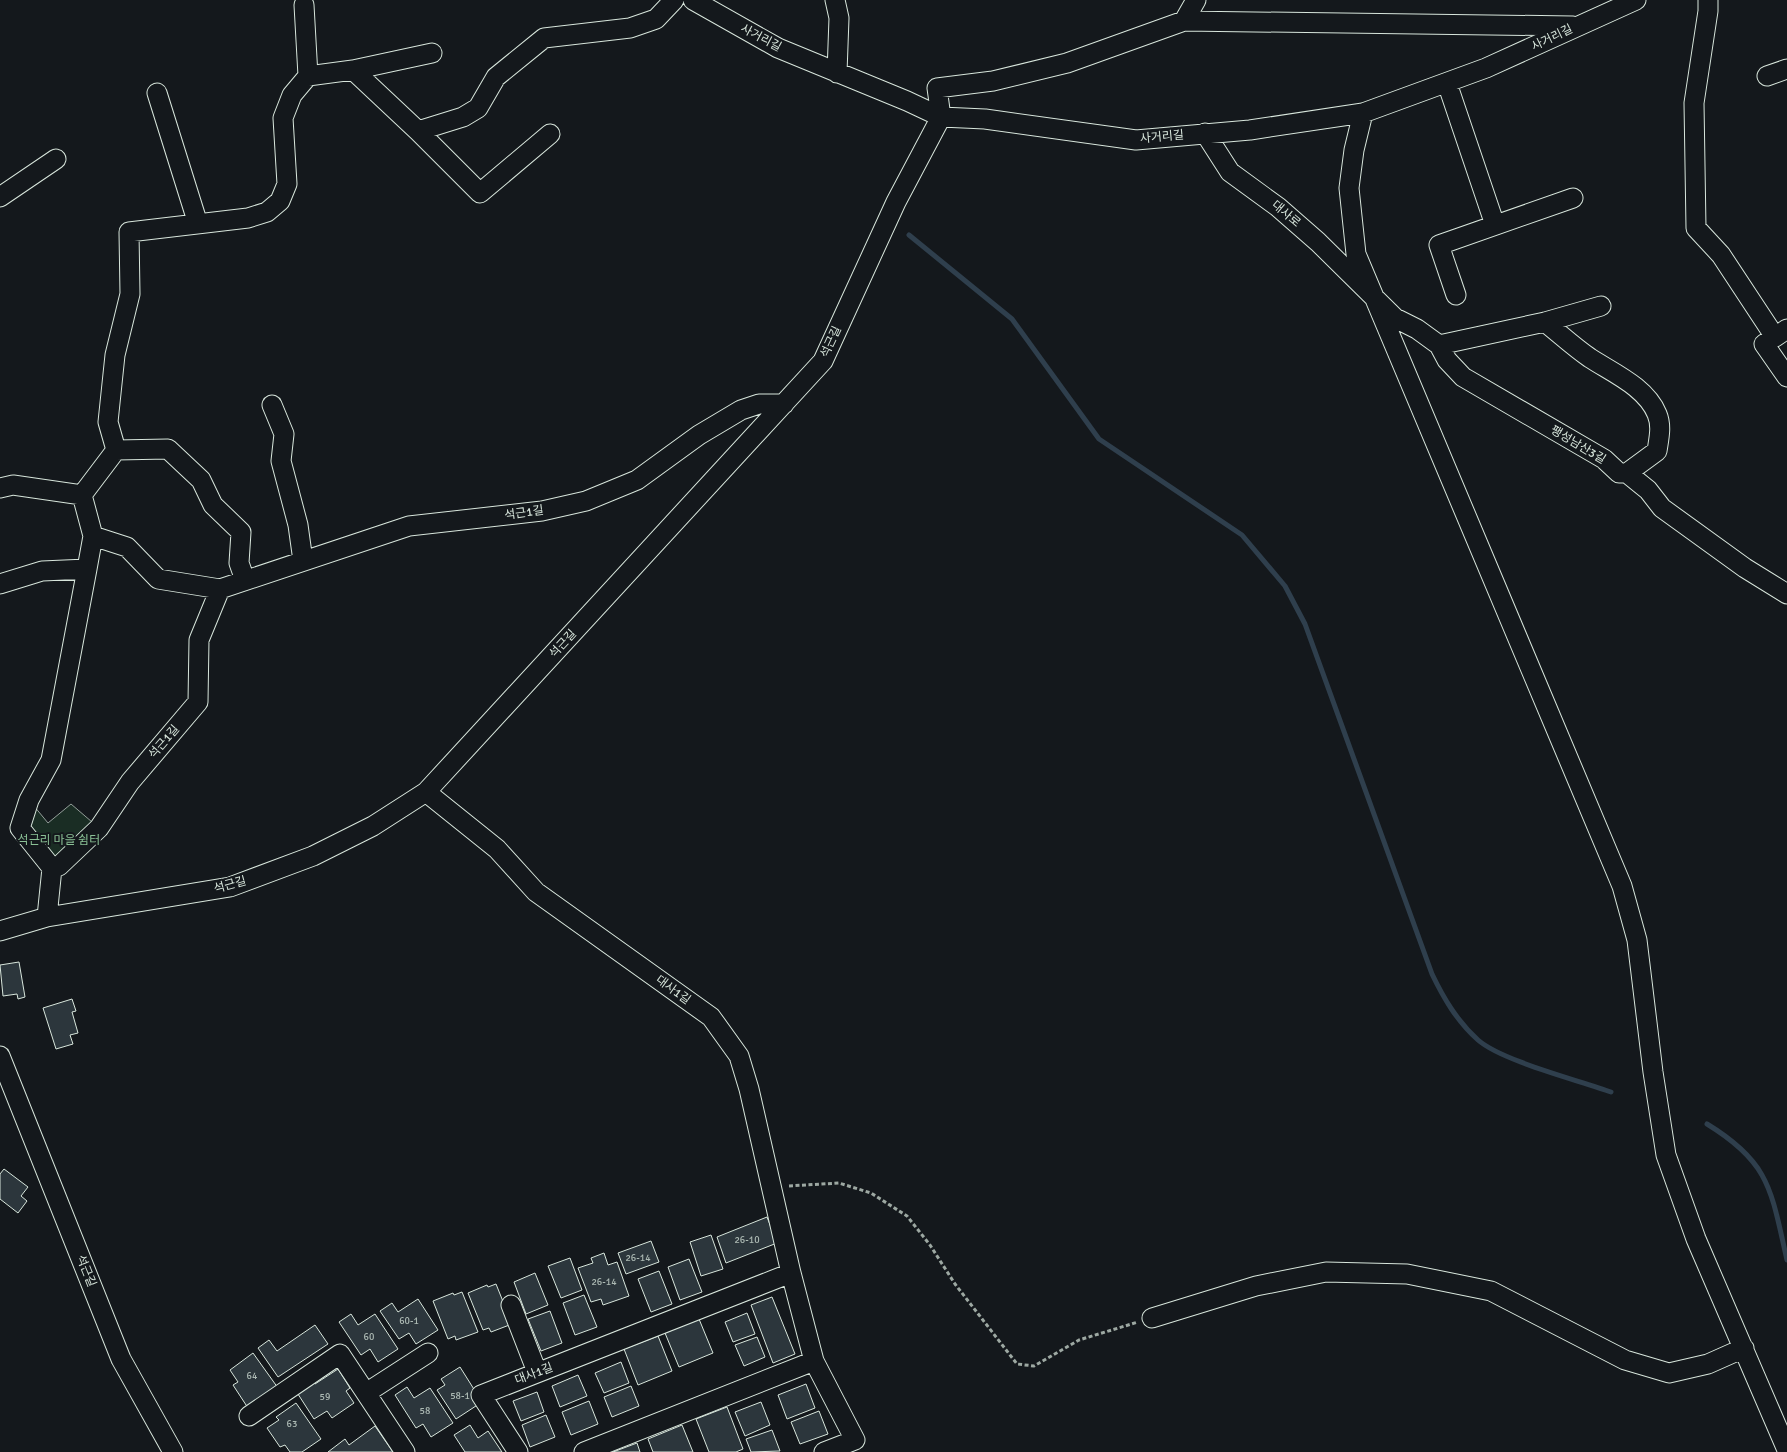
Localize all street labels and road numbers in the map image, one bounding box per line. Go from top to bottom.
street label: 사거리길 [738,21,784,55]
street label: 사거리길 [1529,22,1575,54]
street label: 사거리길 [1139,128,1185,146]
street label: 대사로 [1268,198,1304,230]
street label: 석근길 [817,324,845,360]
street label: 팽성남산3길 [1548,423,1608,467]
street label: 석근1길 [503,503,545,523]
street label: 석근길 [546,627,580,661]
street label: 석근1길 [145,722,183,762]
street label: 석근길 [212,873,248,897]
street label: 대사1길 [653,972,693,1008]
street label: 석근길 [73,1253,99,1289]
street label: 대사1길 [513,1360,555,1388]

